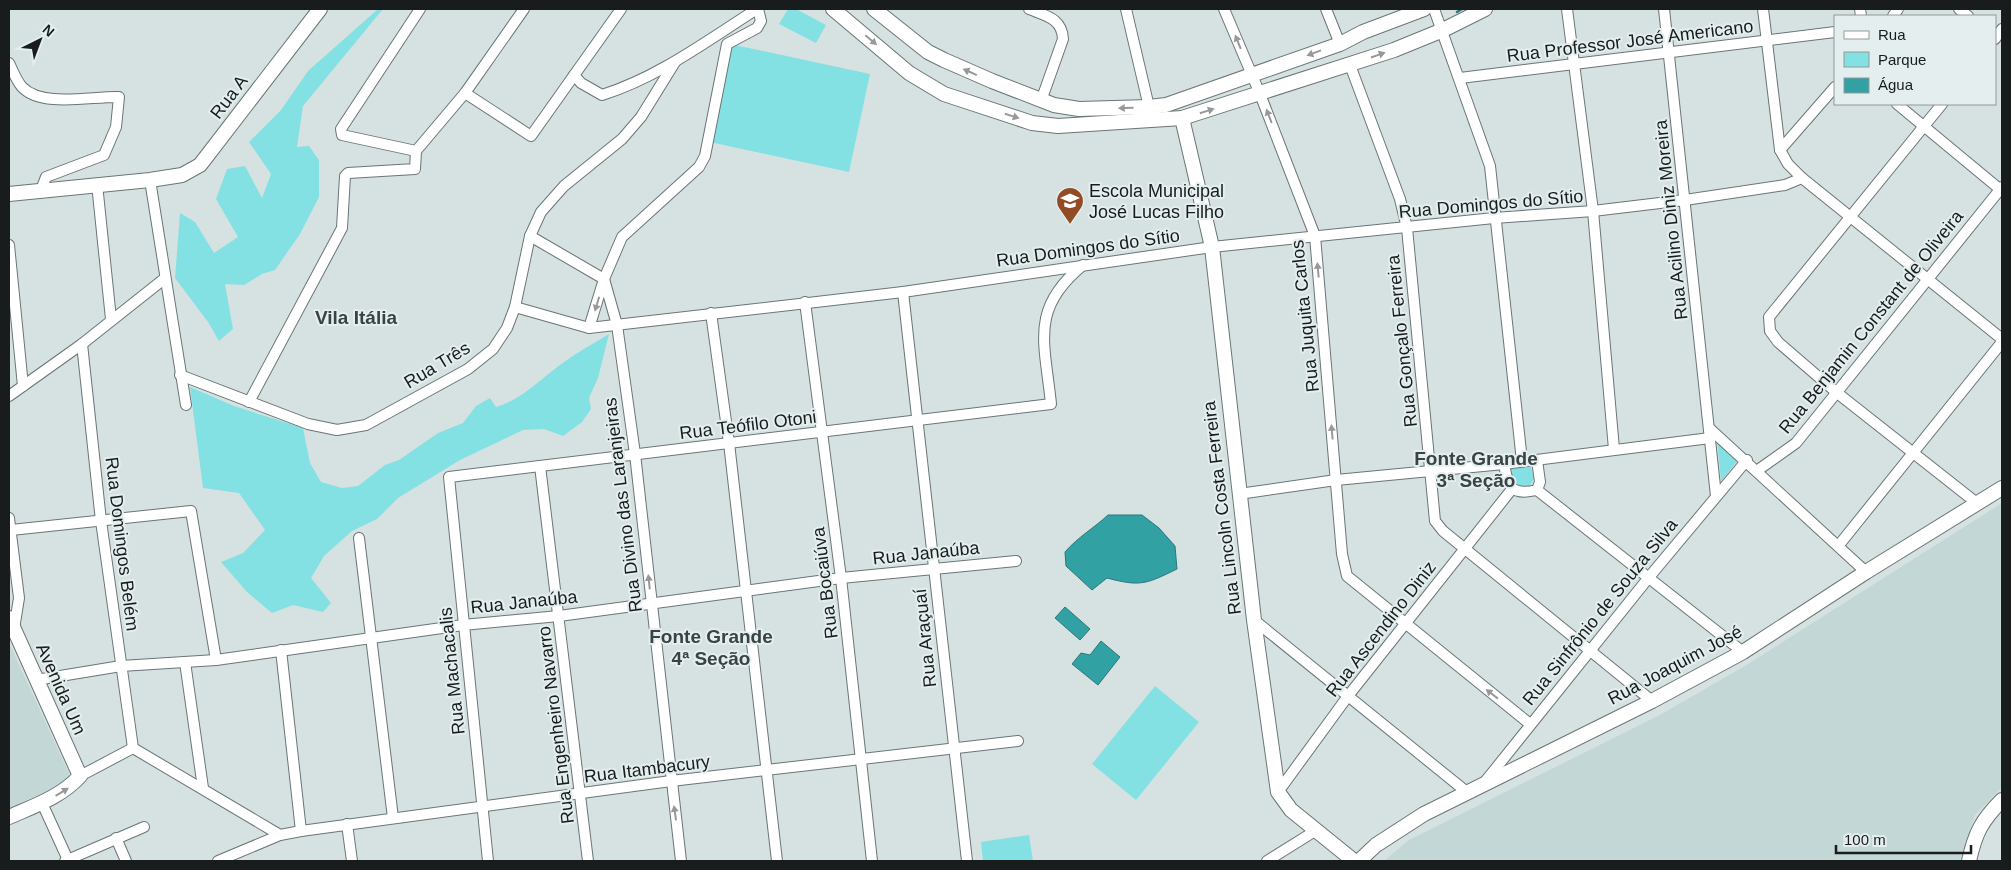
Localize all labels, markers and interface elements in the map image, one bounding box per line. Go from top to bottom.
north arrow [15,15,65,65]
legend [1834,15,1996,105]
street label: Rua Professor José Americano [1506,16,1754,66]
text: N [40,21,58,40]
text: Rua [1878,26,1906,43]
one-way arrow [864,35,877,46]
one-way arrow [1234,35,1241,50]
one-way arrow [1307,50,1322,57]
one-way arrow [1371,51,1386,59]
text: Parque [1878,51,1926,68]
one-way arrow [963,67,977,75]
street label: Rua A [206,71,252,123]
text: Água [1878,76,1914,93]
one-way arrow [1117,104,1133,112]
one-way arrow [1199,106,1214,114]
one-way arrow [1265,108,1273,123]
one-way arrow [1004,113,1019,120]
street label: Rua Acilino Diniz Moreira [1650,118,1691,321]
place label: Escola Municipal José Lucas Filho [1089,181,1224,222]
school or university icon: Escola Municipal José Lucas Filho [1055,186,1085,225]
street label: Rua Domingos do Sítio [1398,186,1584,222]
street label: Rua Benjamin Constant de Oliveira [1775,206,1968,438]
street label: Rua Domingos do Sítio [995,225,1181,271]
street label: Rua Juquita Carlos [1287,239,1323,393]
street label: Rua Gonçalo Ferreira [1383,253,1421,428]
one-way arrow [1314,262,1322,278]
one-way arrow [592,296,600,311]
district label: Vila Itália [315,307,397,328]
street label: Rua Três [401,338,473,392]
street label: Rua Divino das Laranjeiras [600,397,646,613]
street label: Rua Lincoln Costa Ferreira [1199,399,1245,616]
street label: Rua Teófilo Otoni [678,407,818,443]
one-way arrow [1328,424,1336,440]
district label: Fonte Grande 3ª Seção [1414,448,1538,491]
street label: Rua Domingos Belém [101,456,143,632]
street label: Rua Sinfrônio de Souza Silva [1519,514,1682,709]
street label: Rua Bocaiúva [808,525,842,640]
street label: Rua Janaúba [872,537,981,569]
street label: Rua Ascendino Diniz [1322,557,1440,701]
one-way arrow [645,574,653,590]
street label: Rua Janaúba [470,586,579,618]
street label: Rua Araçuaí [910,588,940,688]
street label: Rua Machacalis [435,606,469,736]
street label: Rua Joaquim José [1604,621,1746,709]
street label: Rua Engenheiro Navarro [534,625,578,825]
district label: Fonte Grande 4ª Seção [649,626,773,669]
street label: Avenida Um [32,640,90,738]
one-way arrow [1485,688,1498,699]
street label: Rua Itambacury [583,751,711,787]
one-way arrow [55,787,68,796]
one-way arrow [671,805,679,821]
scale bar [1836,822,1971,854]
text: 100 m [1844,831,1886,848]

